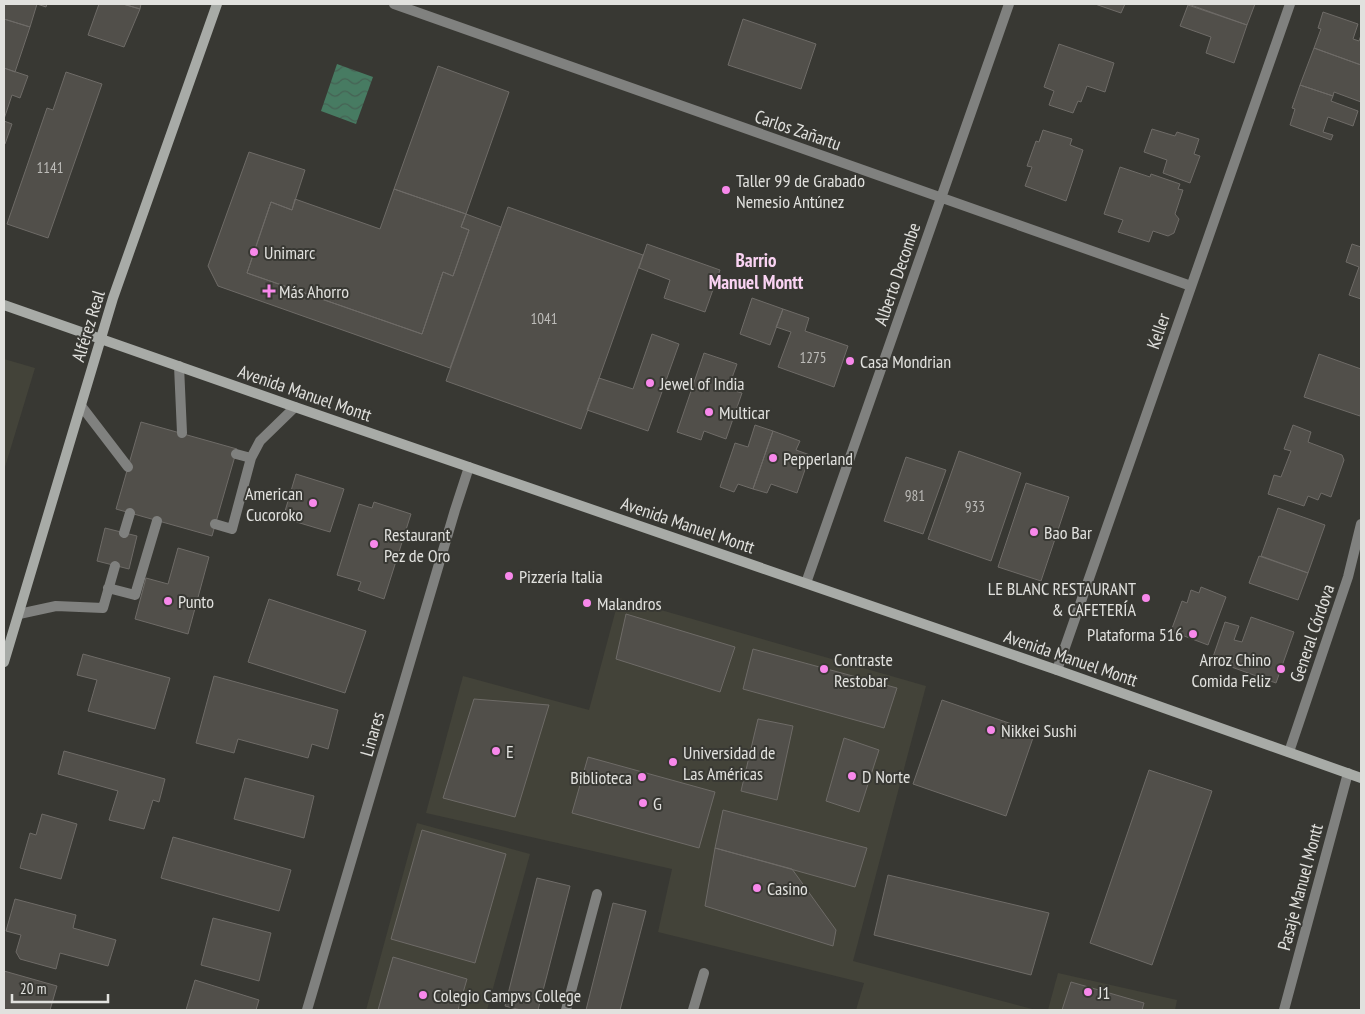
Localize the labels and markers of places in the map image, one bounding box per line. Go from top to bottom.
place label: Taller 99 de Grabado Nemesio Antúnez [736,169,865,213]
marker: Taller 99 de Grabado Nemesio Antúnez [720,184,732,196]
place label: Unimarc [264,241,316,264]
marker: Unimarc [248,246,260,258]
place label: Más Ahorro [279,280,349,303]
marker: Más Ahorro [263,285,275,297]
place label: Casa Mondrian [860,350,951,373]
marker: Casa Mondrian [844,355,856,367]
place label: Jewel of India [659,372,745,395]
marker: Jewel of India [644,377,656,389]
place label: Multicar [719,401,770,424]
marker: Multicar [703,406,715,418]
place label: Pepperland [783,447,853,470]
marker: Pepperland [767,452,779,464]
place label: American Cucoroko [245,482,303,526]
marker: American Cucoroko [307,497,319,509]
place label: Bao Bar [1044,521,1092,544]
place label: Restaurant Pez de Oro [384,523,451,567]
marker: Bao Bar [1028,526,1040,538]
marker: Restaurant Pez de Oro [368,538,380,550]
place label: Pizzería Italia [519,565,603,588]
marker: Pizzería Italia [503,570,515,582]
place label: LE BLANC RESTAURANT & CAFETERÍA [988,577,1136,621]
place label: Punto [178,590,214,613]
place label: Malandros [597,592,662,615]
marker: LE BLANC RESTAURANT & CAFETERÍA [1140,592,1152,604]
marker: Punto [162,595,174,607]
marker: Malandros [581,597,593,609]
place label: Plataforma 516 [1087,623,1183,646]
marker: Plataforma 516 [1187,628,1199,640]
place label: Contraste Restobar [834,648,893,692]
place label: Arroz Chino Comida Feliz [1192,648,1271,692]
marker: Contraste Restobar [818,663,830,675]
marker: Arroz Chino Comida Feliz [1275,663,1287,675]
place label: Nikkei Sushi [1001,719,1077,742]
marker: Nikkei Sushi [985,724,997,736]
place label: E [506,740,514,763]
place label: Universidad de Las Américas [683,741,775,785]
marker: E [490,745,502,757]
marker: Universidad de Las Américas [667,756,679,768]
place label: D Norte [862,765,910,788]
place label: Biblioteca [570,766,632,789]
marker: D Norte [846,770,858,782]
marker: Biblioteca [636,771,648,783]
place label: G [653,792,662,815]
marker: G [637,797,649,809]
place label: Casino [767,877,808,900]
marker: Casino [751,882,763,894]
place label: J1 [1097,981,1110,1004]
place label: Colegio Campvs College [433,984,581,1007]
marker: J1 [1082,986,1094,998]
marker: Colegio Campvs College [417,989,429,1001]

